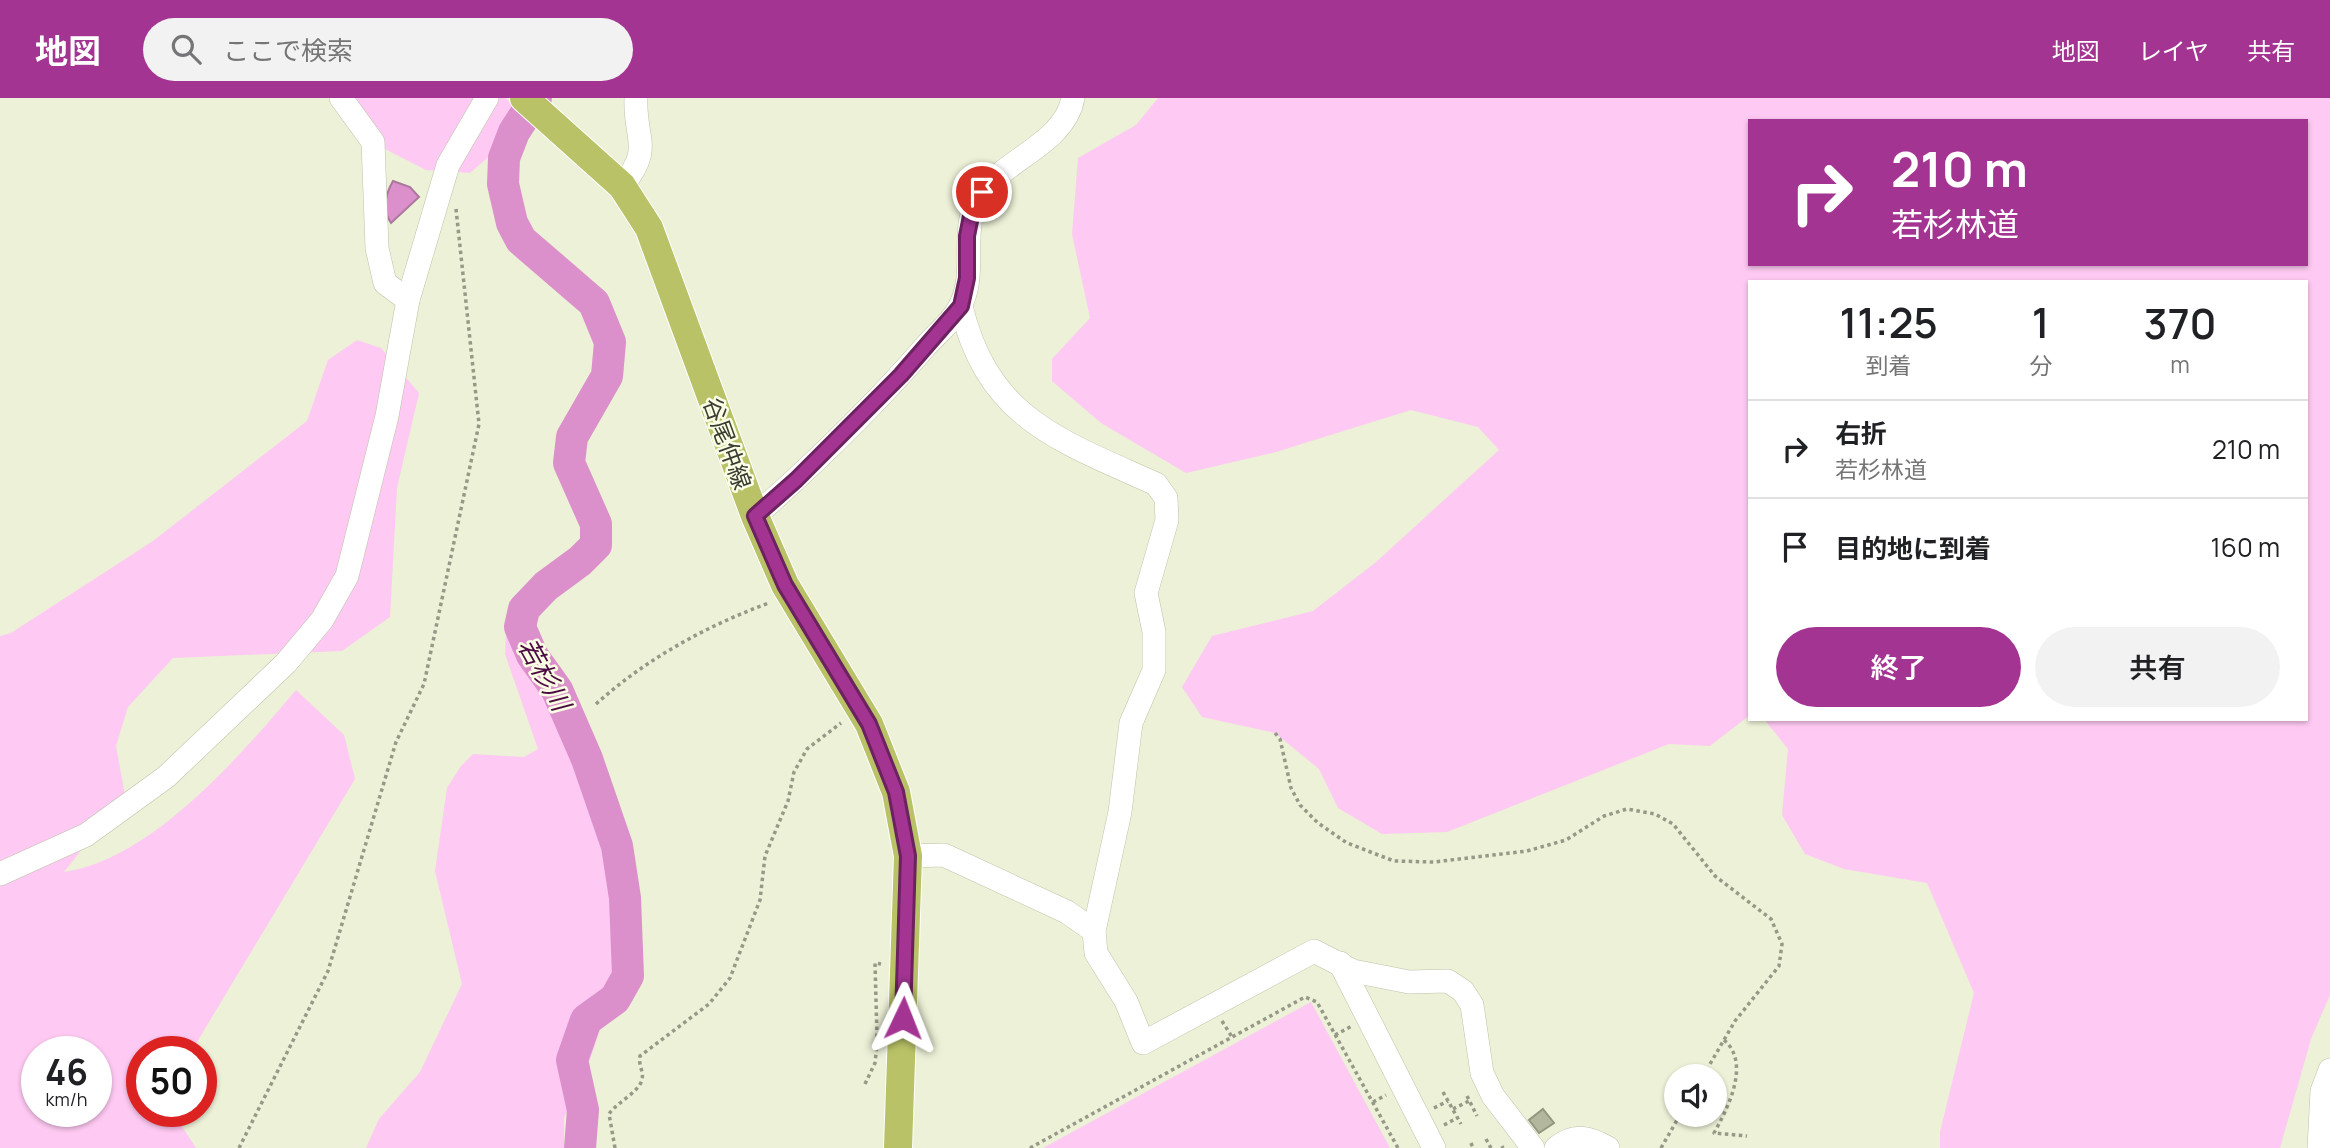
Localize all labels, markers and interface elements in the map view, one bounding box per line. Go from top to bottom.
search box [143,18,633,81]
text: 地図 [35,28,101,73]
icon: search [167,30,205,68]
text: ここで検索 [223,32,353,68]
text: 地図 [2052,34,2100,67]
text: レイヤ [2138,34,2209,67]
text: 共有 [2247,34,2295,67]
text: 210 m [1891,135,2028,202]
icon: right [1776,147,1867,238]
pin [952,162,1012,222]
icon: arrive [963,173,1001,211]
text: 若杉林道 [1891,202,2019,246]
text: 11:25 [1839,293,1938,351]
text: 1 [2032,293,2050,351]
text: 370 [2144,294,2217,352]
text: m [2170,348,2190,380]
text: 到着 [1866,349,1912,381]
text: 分 [2029,349,2052,381]
street label: 谷尾仲線 [696,392,760,494]
text: 右折 [1835,415,1887,451]
icon: right [1776,430,1814,468]
text: 210 m [2212,431,2280,467]
text: 若杉林道 [1835,453,1927,485]
icon: arrive [1776,528,1814,566]
text: 160 m [2211,529,2280,565]
text: 目的地に到着 [1835,530,1991,566]
button: 終了 [1776,627,2021,707]
button: 共有 [2035,627,2280,707]
water label: 若杉川 [510,631,581,719]
position arrow [866,981,940,1055]
speed limit sign: 50 [126,1036,217,1127]
text: 46 [45,1048,88,1096]
map controls [1664,1064,1727,1127]
button: sound [1664,1064,1727,1127]
text: km/h [46,1087,87,1111]

